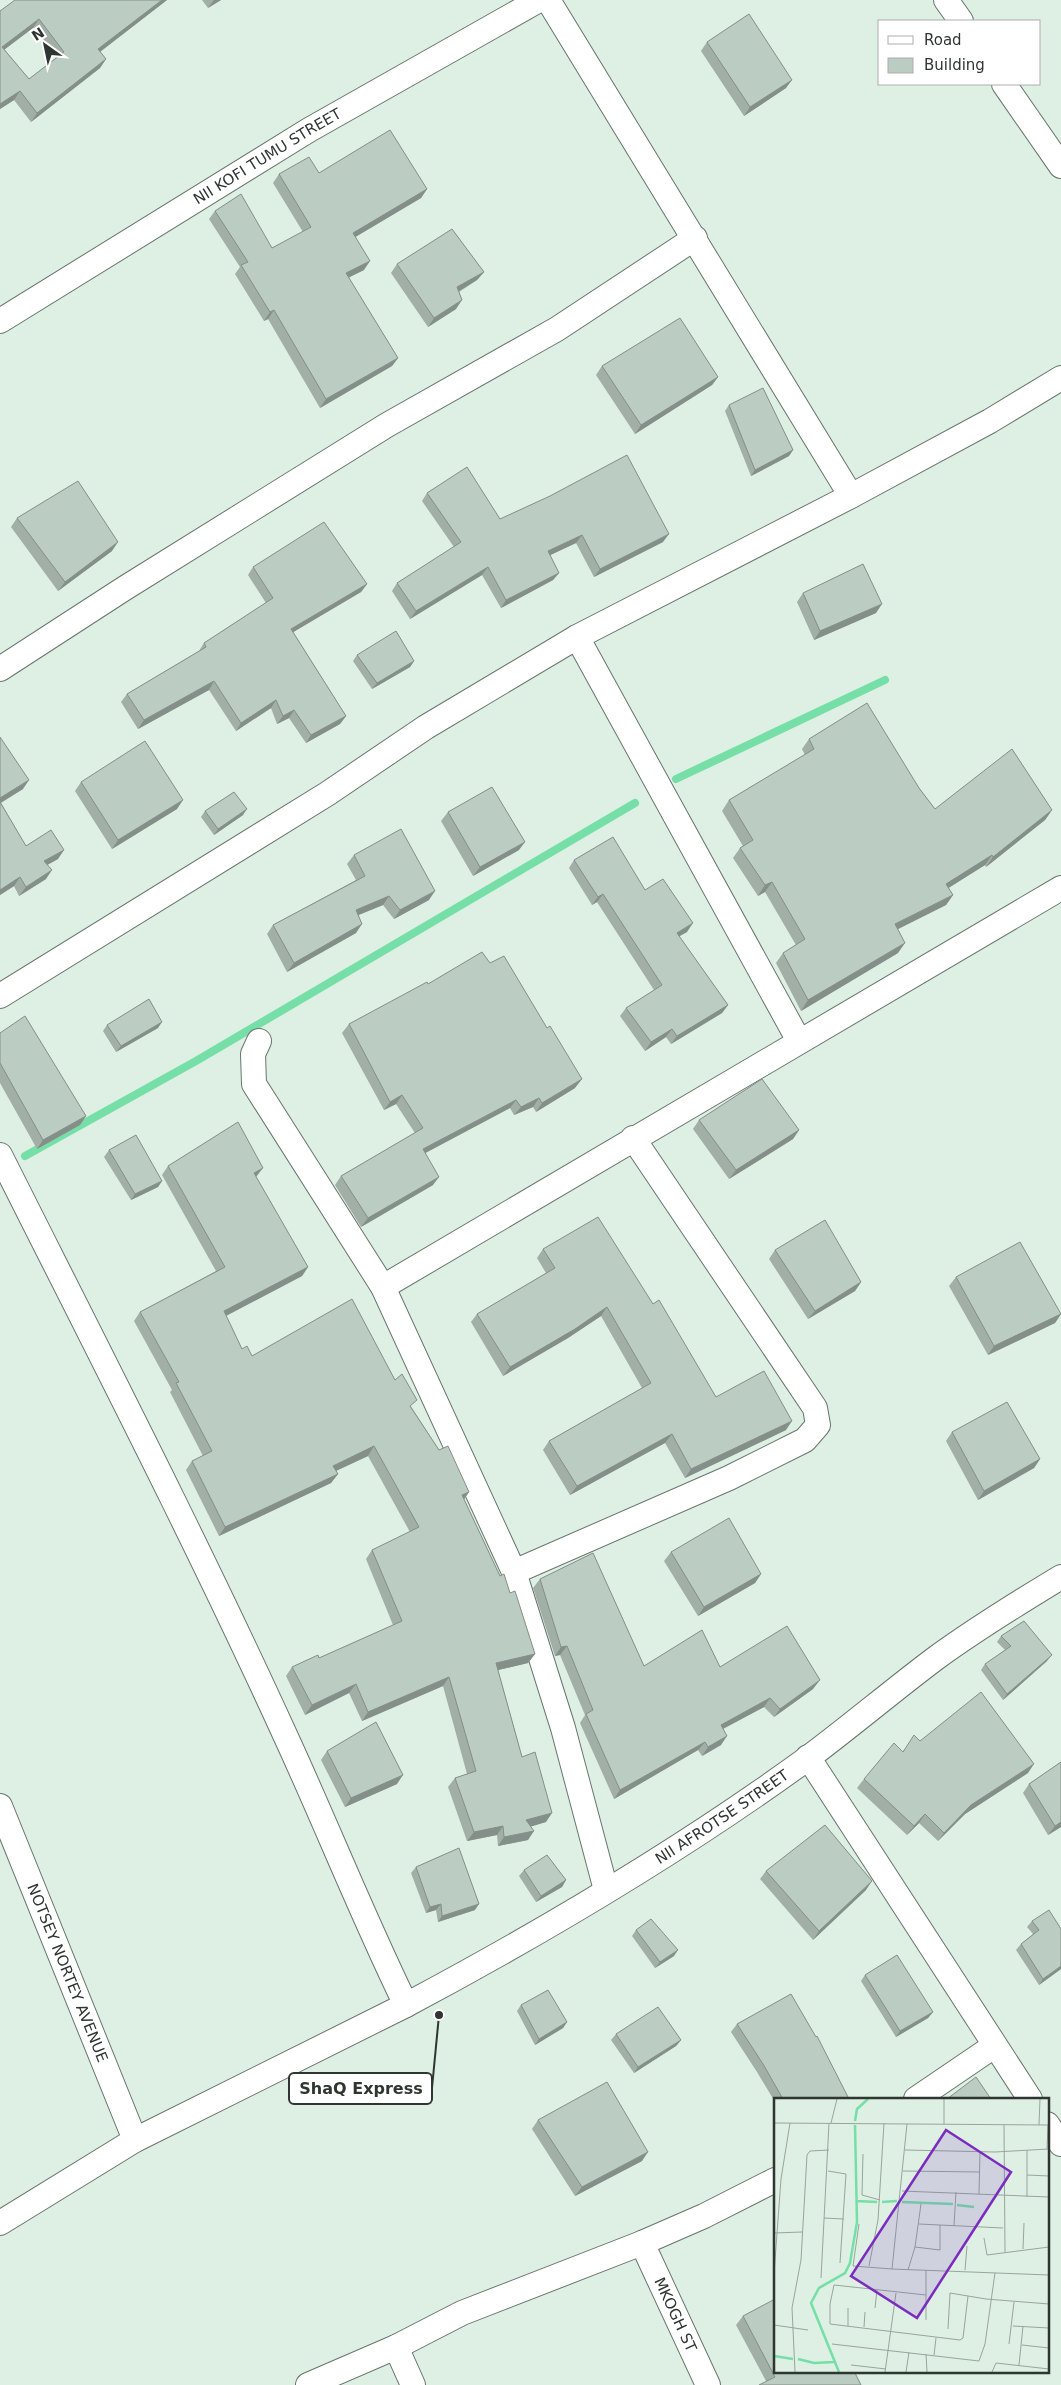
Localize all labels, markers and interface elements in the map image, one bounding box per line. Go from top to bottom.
north arrow [20,20,70,70]
legend [878,20,1041,85]
text: N [29,24,47,44]
text: Road [924,31,962,49]
text: Building [924,56,985,74]
street label: NII KOFI TUMU STREET [190,104,345,208]
street label: NII AFROTSE STREET [652,1765,793,1868]
street label: NOTSEY NORTEY AVENUE [23,1881,112,2065]
callout: ShaQ Express [289,2073,432,2104]
text: ShaQ Express [299,2079,423,2098]
inset map [774,2098,1048,2372]
street label: MKOGH ST [650,2274,701,2356]

